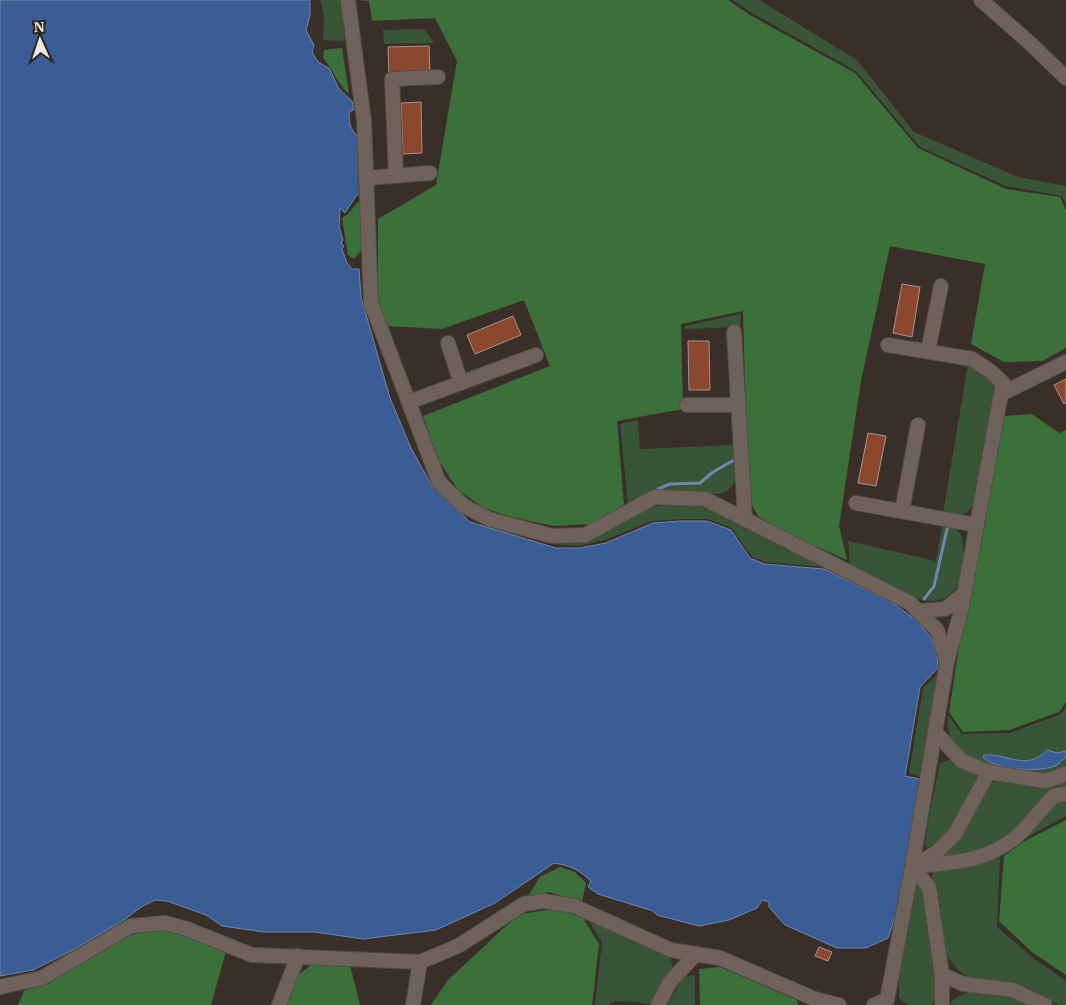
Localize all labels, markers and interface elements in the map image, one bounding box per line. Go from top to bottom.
north arrow [15,15,65,65]
text: N [33,18,45,36]

